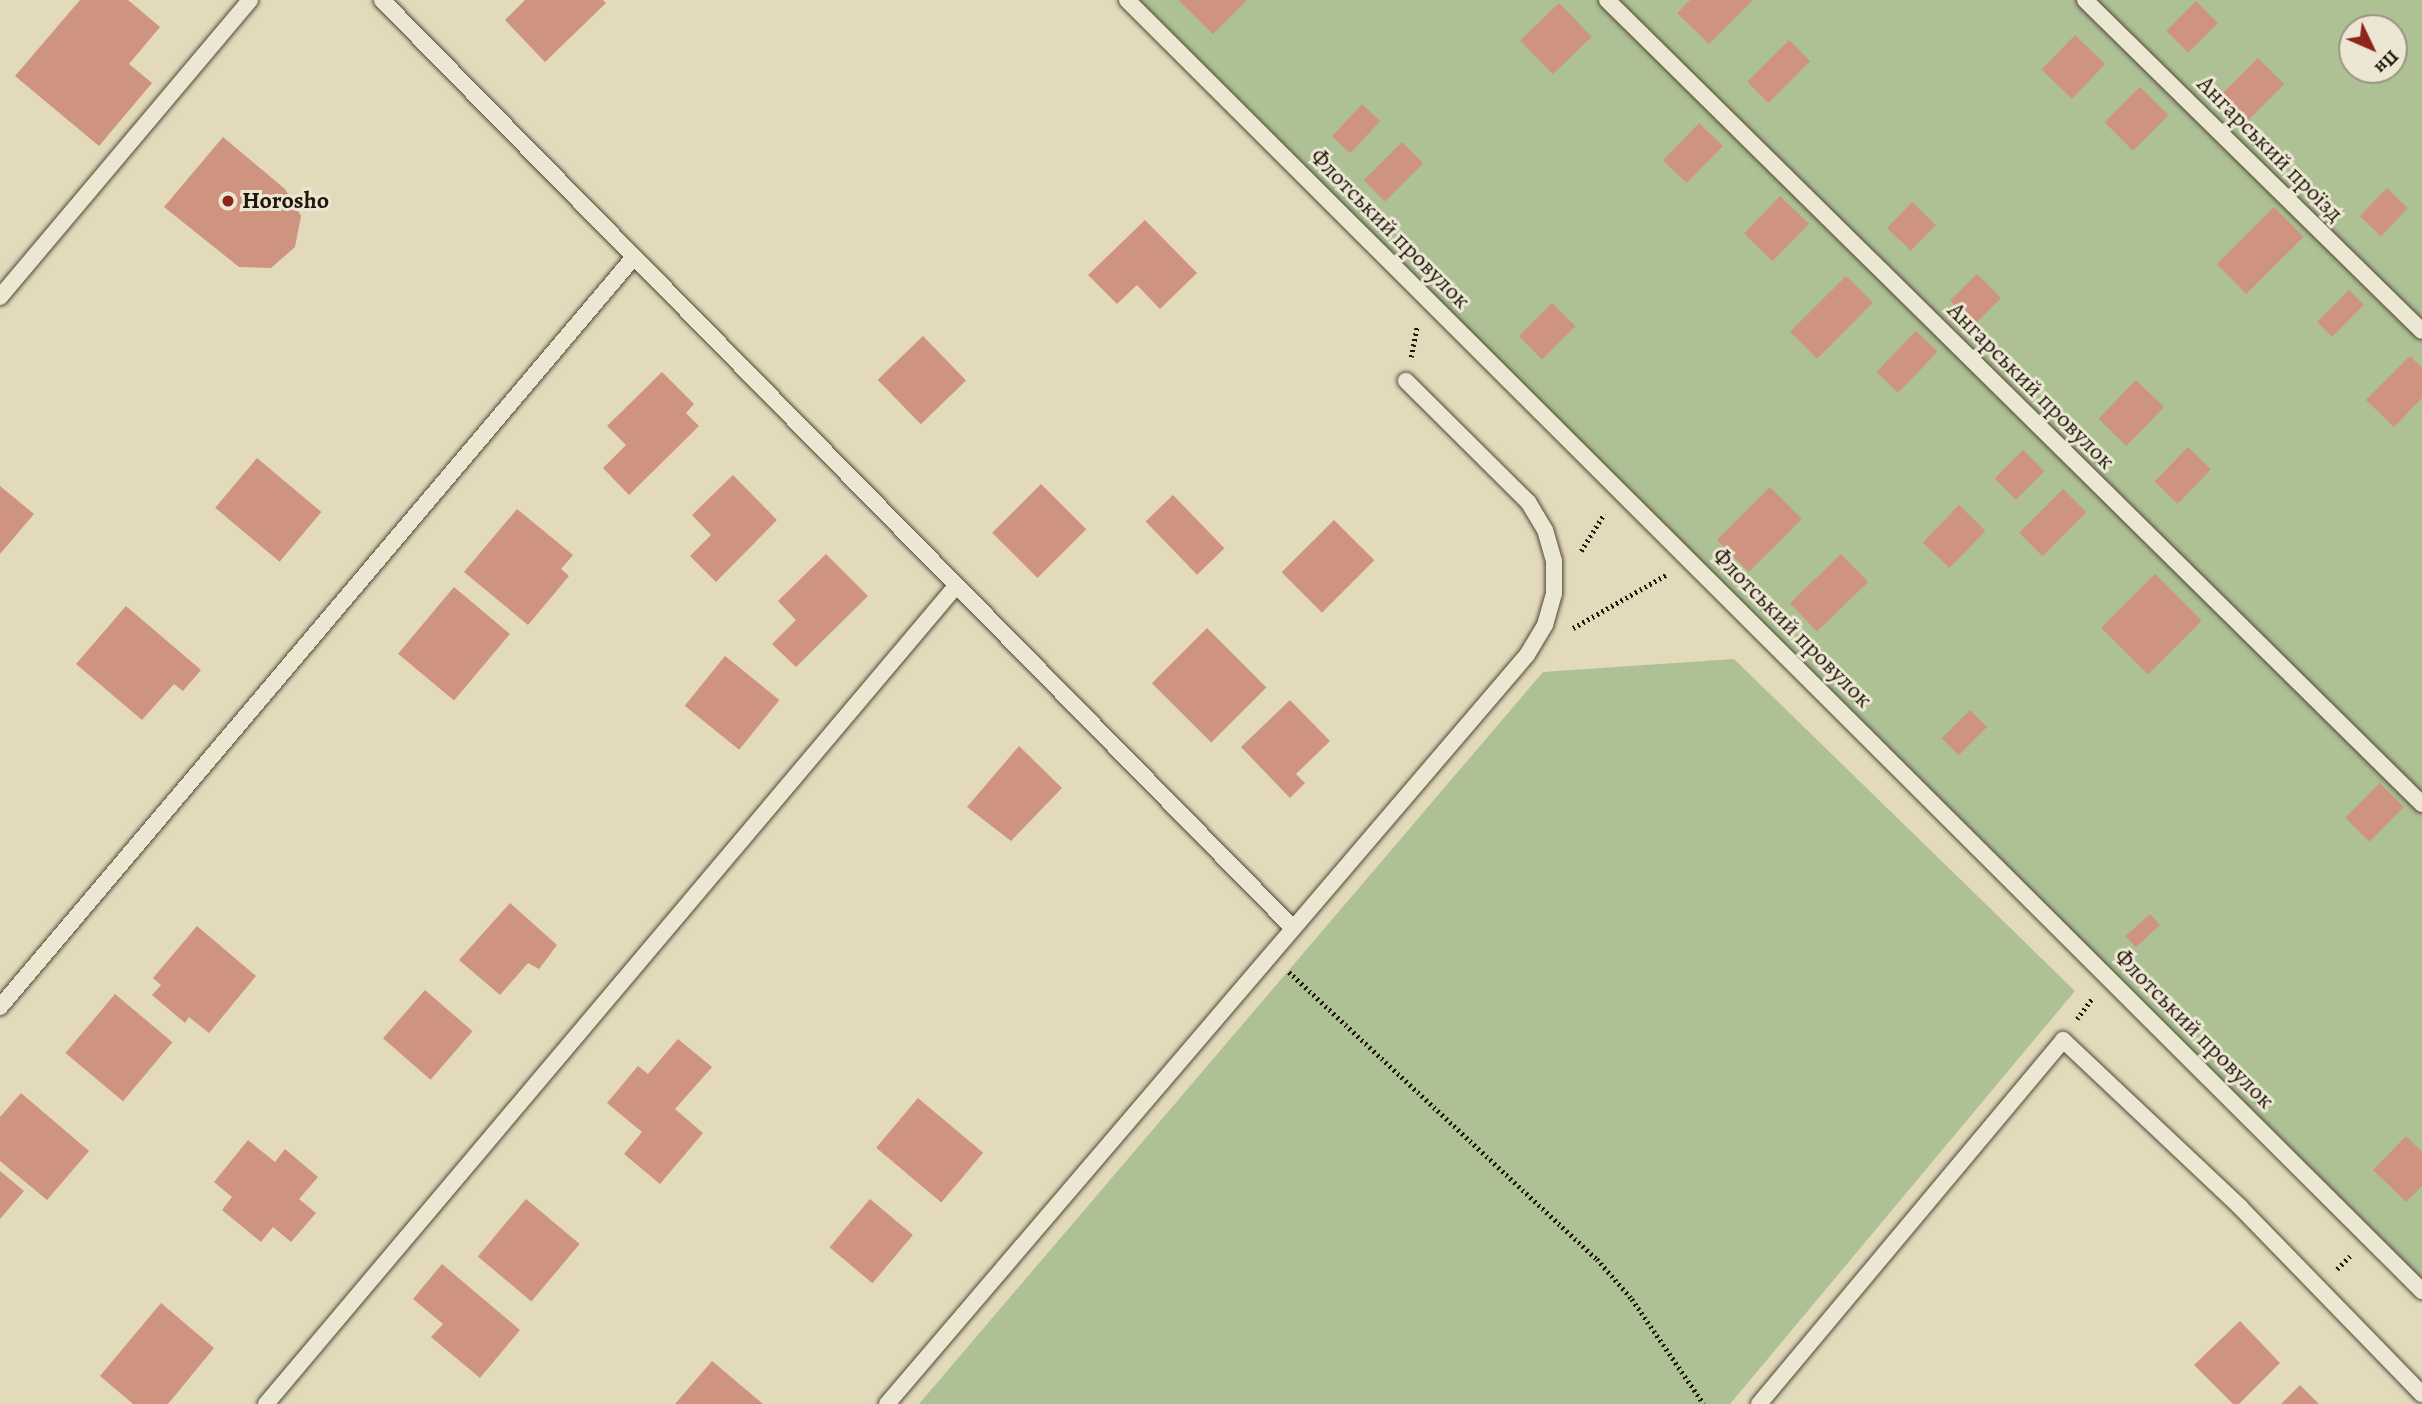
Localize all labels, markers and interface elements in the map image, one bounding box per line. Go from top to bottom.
north arrow [2338,14,2408,84]
text: Пн [2369,44,2405,80]
street label: Ангарський проїзд [2191,70,2349,228]
street label: Флотський провулок [1304,143,1476,315]
place label: Horosho [242,187,329,215]
marker: Horosho [220,193,236,209]
street label: Ангарський провулок [1941,296,2121,476]
street label: Флотський провулок [1706,542,1878,714]
street label: Флотський провулок [2108,943,2280,1115]

